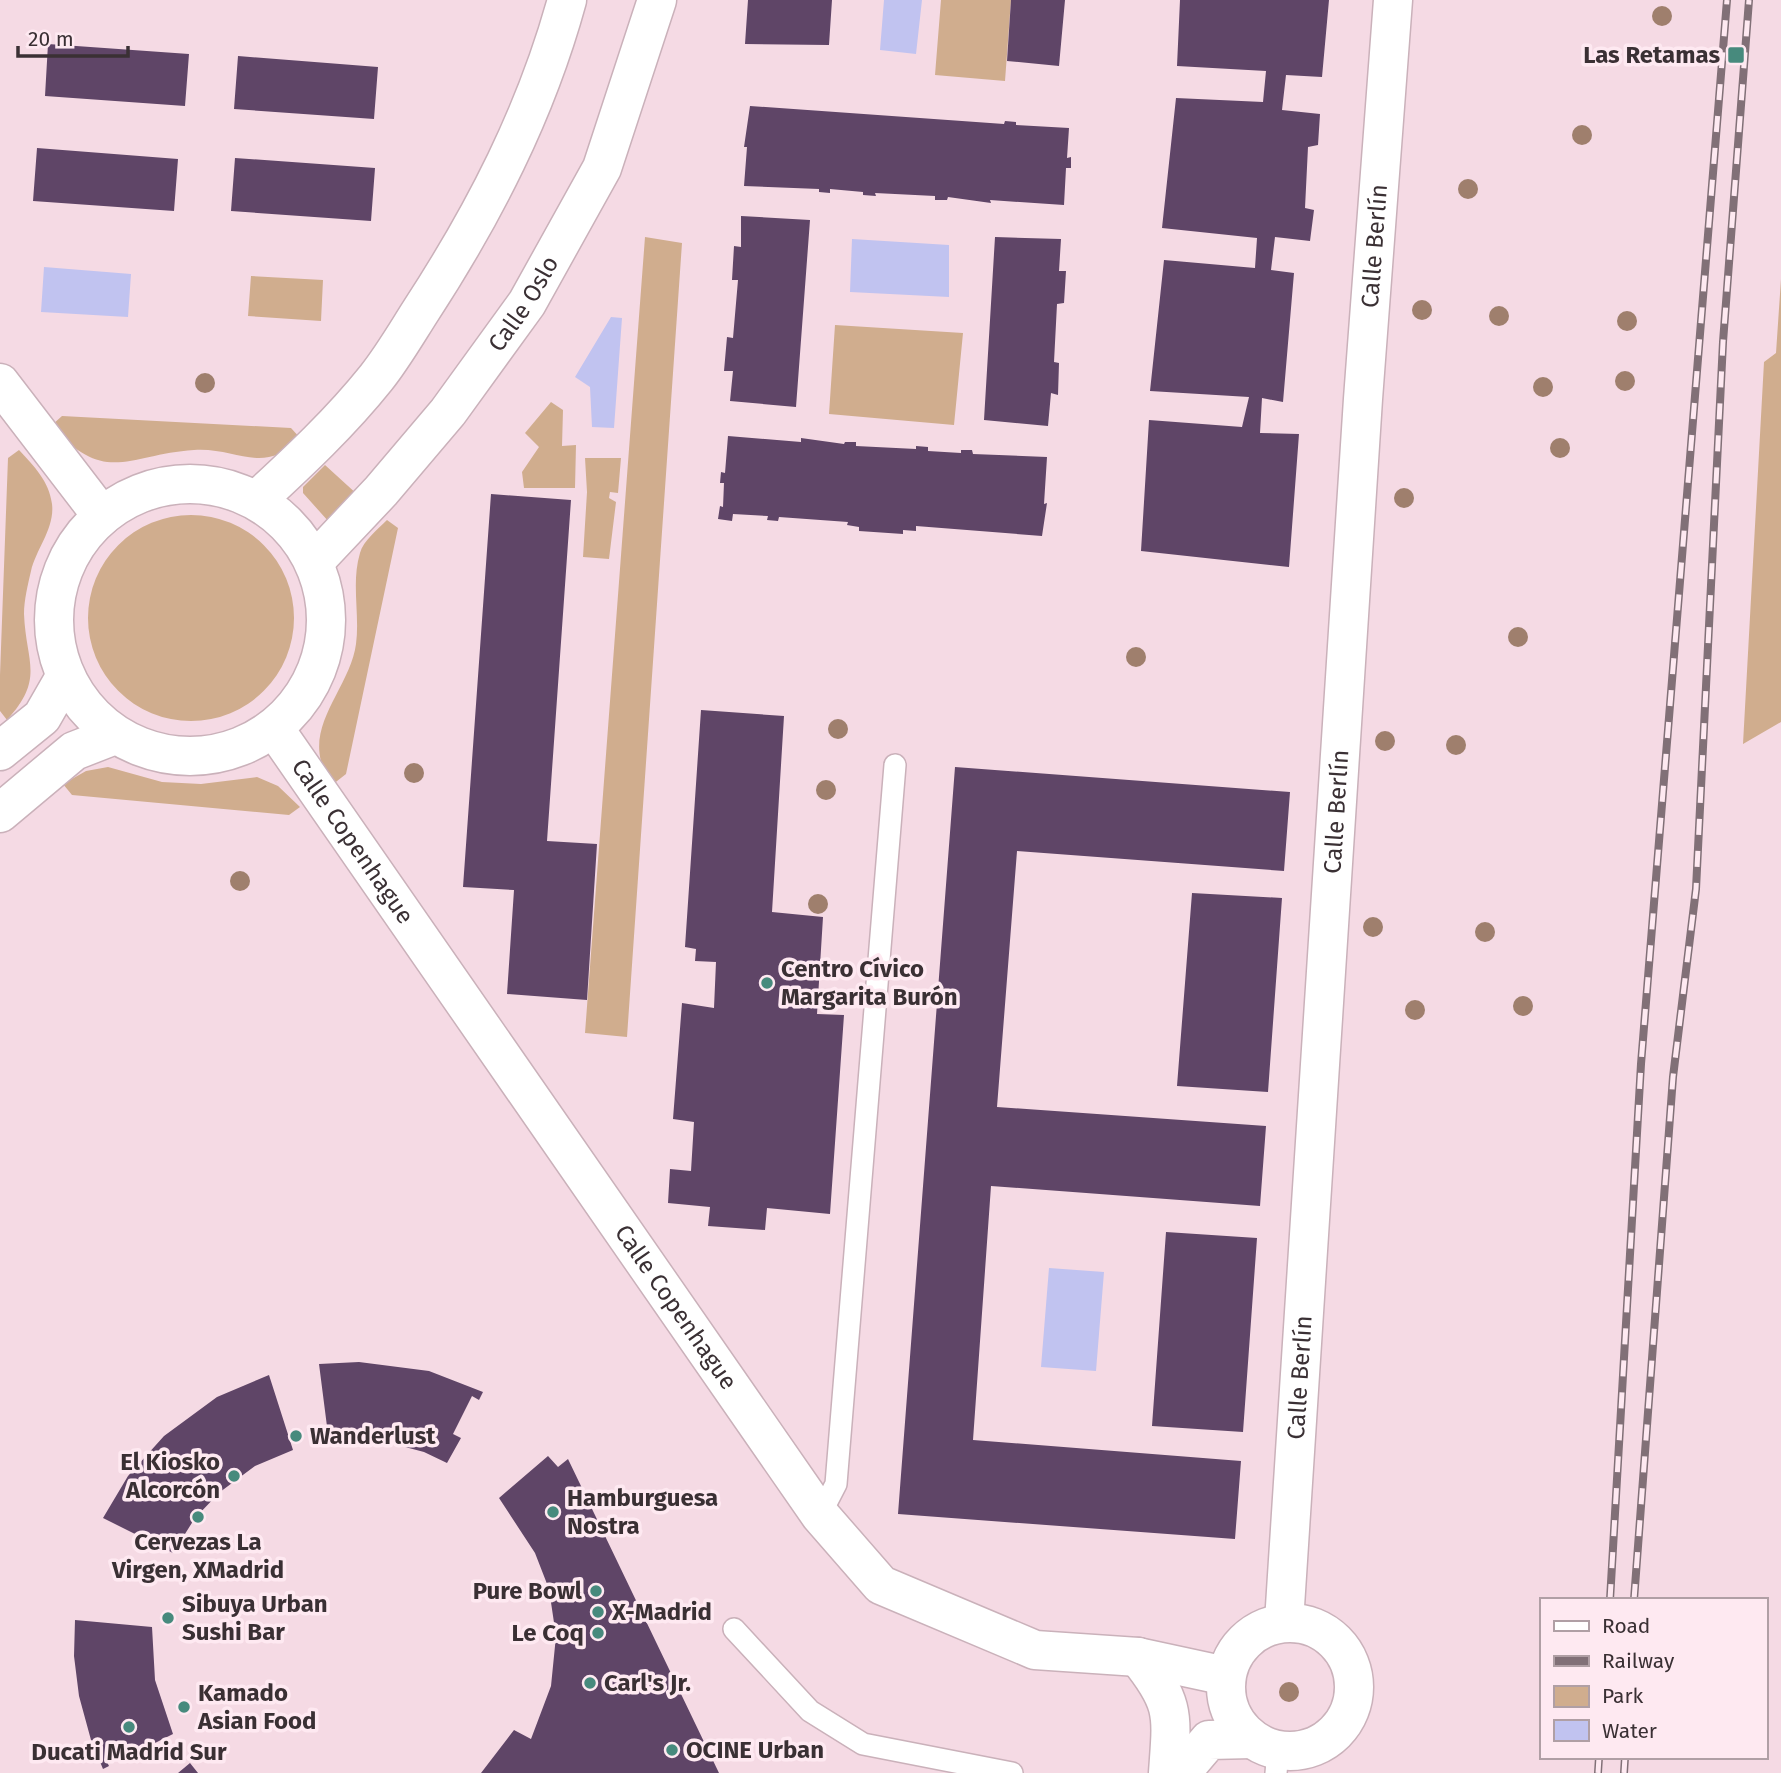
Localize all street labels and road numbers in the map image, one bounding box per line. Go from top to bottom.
street label: Calle Berlín [1356,183,1393,309]
street label: Calle Oslo [482,251,564,357]
street label: Calle Berlín [1318,749,1354,875]
street label: Calle Copenhague [286,754,419,929]
street label: Calle Copenhague [609,1220,743,1395]
street label: Calle Berlín [1282,1315,1318,1440]

